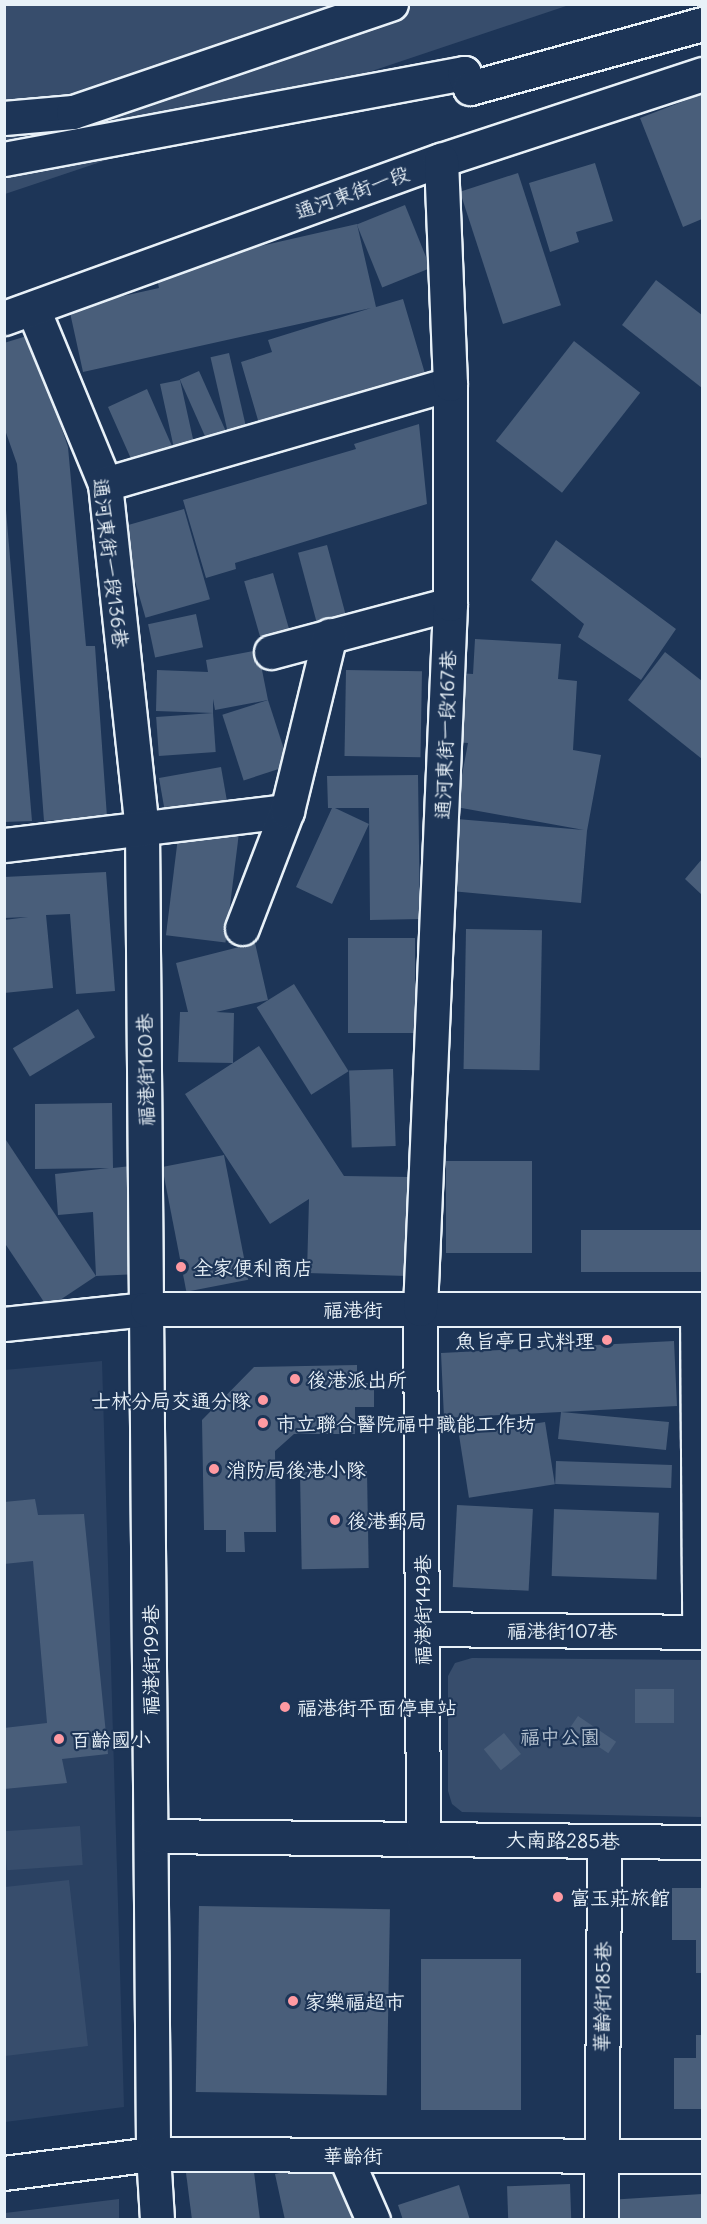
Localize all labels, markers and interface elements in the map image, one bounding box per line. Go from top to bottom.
street label: 通河東街一段 [292,160,412,224]
street label: 通河東街一段136巷 [89,477,133,649]
street label: 通河東街一段167巷 [430,650,460,820]
street label: 福港街160巷 [132,1013,158,1127]
place label: 全家便利商店 [193,1255,313,1279]
marker: 全家便利商店 [174,1260,188,1274]
street label: 福港街 [323,1297,383,1321]
place label: 魚旨亭日式料理 [455,1328,595,1352]
marker: 魚旨亭日式料理 [600,1333,614,1347]
place label: 後港派出所 [307,1367,407,1391]
marker: 後港派出所 [288,1372,302,1386]
place label: 士林分局交通分隊 [91,1388,251,1412]
marker: 士林分局交通分隊 [256,1393,270,1407]
place label: 市立聯合醫院福中職能工作坊 [276,1411,536,1435]
marker: 市立聯合醫院福中職能工作坊 [254,1414,272,1432]
place label: 消防局後港小隊 [226,1457,366,1481]
marker: 消防局後港小隊 [207,1462,221,1476]
place label: 後港郵局 [347,1508,427,1532]
marker: 後港郵局 [328,1513,342,1527]
street label: 福港街149巷 [410,1555,434,1665]
street label: 福港街199巷 [138,1605,162,1715]
street label: 福港街107巷 [507,1618,617,1642]
place label: 福港街平面停車站 [297,1695,457,1719]
marker: 福港街平面停車站 [278,1700,292,1714]
park label: 福中公園 [520,1724,600,1748]
place label: 百齡國小 [71,1727,151,1751]
marker: 百齡國小 [52,1732,66,1746]
street label: 大南路285巷 [506,1827,620,1853]
place label: 富玉莊旅館 [570,1885,670,1909]
marker: 富玉莊旅館 [551,1890,565,1904]
street label: 華齡街185巷 [589,1941,615,2053]
place label: 家樂福超市 [305,1989,405,2013]
marker: 家樂福超市 [286,1994,300,2008]
street label: 華齡街 [323,2143,383,2167]

